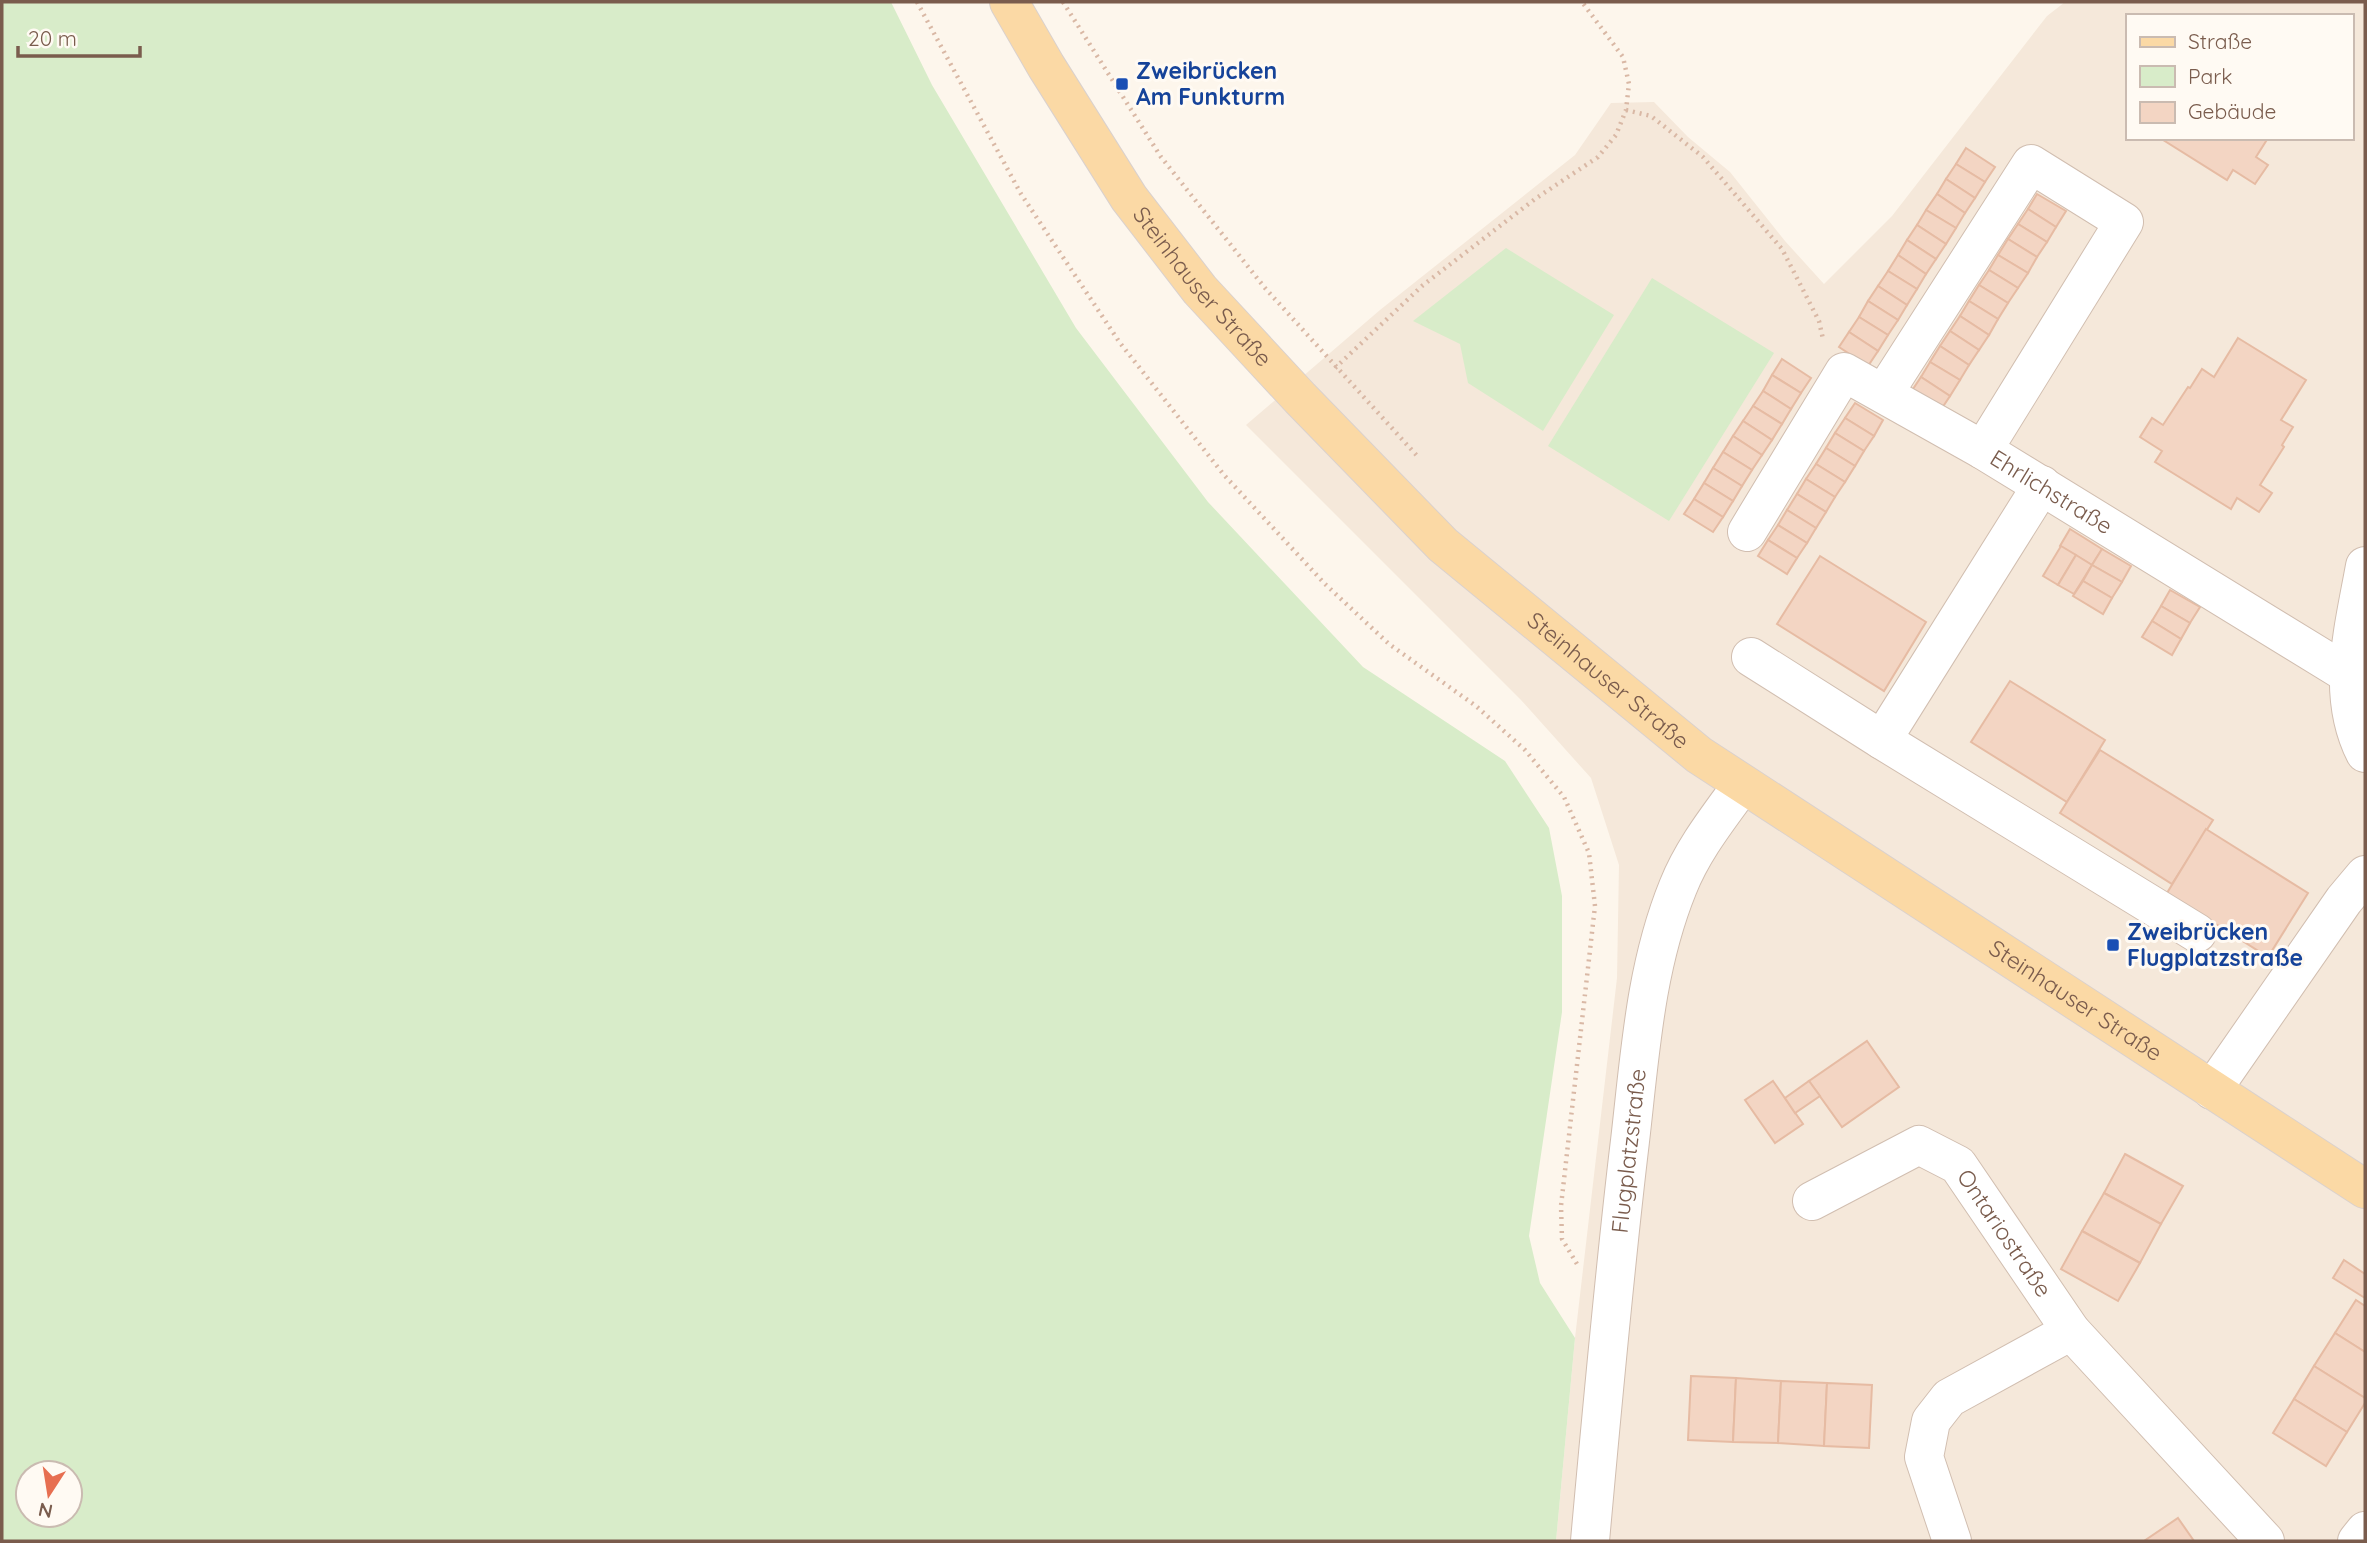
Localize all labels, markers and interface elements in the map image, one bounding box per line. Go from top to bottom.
scale bar [18,14,140,58]
legend [2126,14,2353,140]
text: 20 m [28,25,77,51]
text: Straße [2188,28,2252,54]
place label: Zweibrücken Am Funkturm [1136,56,1285,111]
text: Park [2188,63,2232,89]
marker: Zweibrücken Am Funkturm [1114,76,1130,92]
text: Gebäude [2188,98,2276,124]
street label: Steinhauser Straße [1127,200,1279,372]
street label: Ehrlichstraße [1985,443,2118,540]
street label: Steinhauser Straße [1522,605,1695,755]
place label: Zweibrücken Flugplatzstraße [2127,917,2303,972]
street label: Steinhauser Straße [1984,933,2168,1067]
marker: Zweibrücken Flugplatzstraße [2105,937,2121,953]
street label: Flugplatzstraße [1605,1067,1652,1235]
street label: Ontariostraße [1951,1163,2059,1302]
north arrow [14,1459,84,1529]
text: N [36,1497,55,1524]

